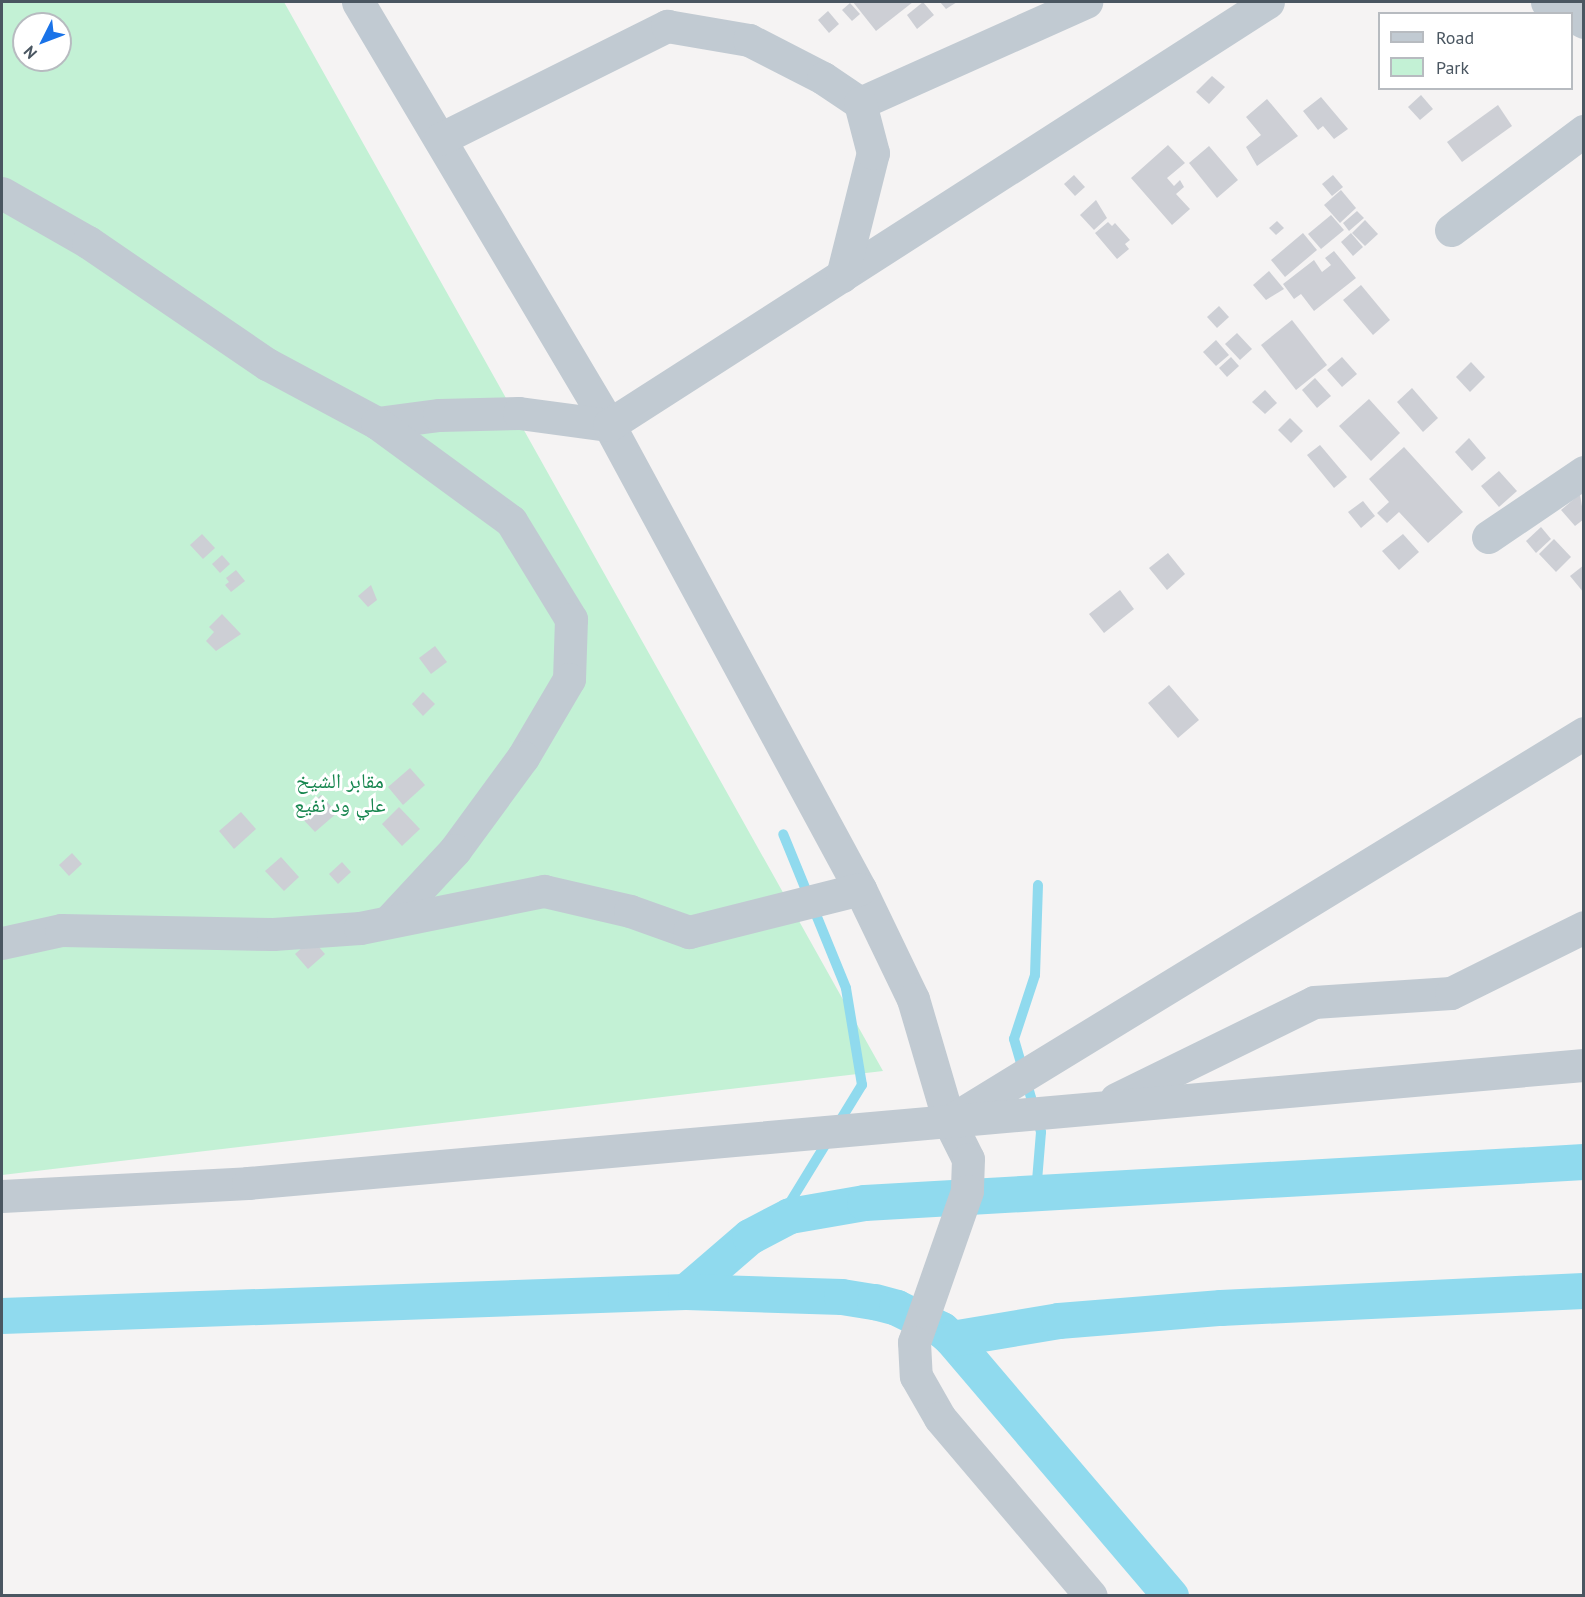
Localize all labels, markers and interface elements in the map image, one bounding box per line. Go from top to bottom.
north arrow [12,12,72,72]
legend [1378,12,1573,90]
text: Road [1436,26,1474,49]
text: N [19,42,41,63]
text: Park [1436,56,1469,79]
park label: مقابر الشيخ علي ود نفيع [294,768,386,818]

